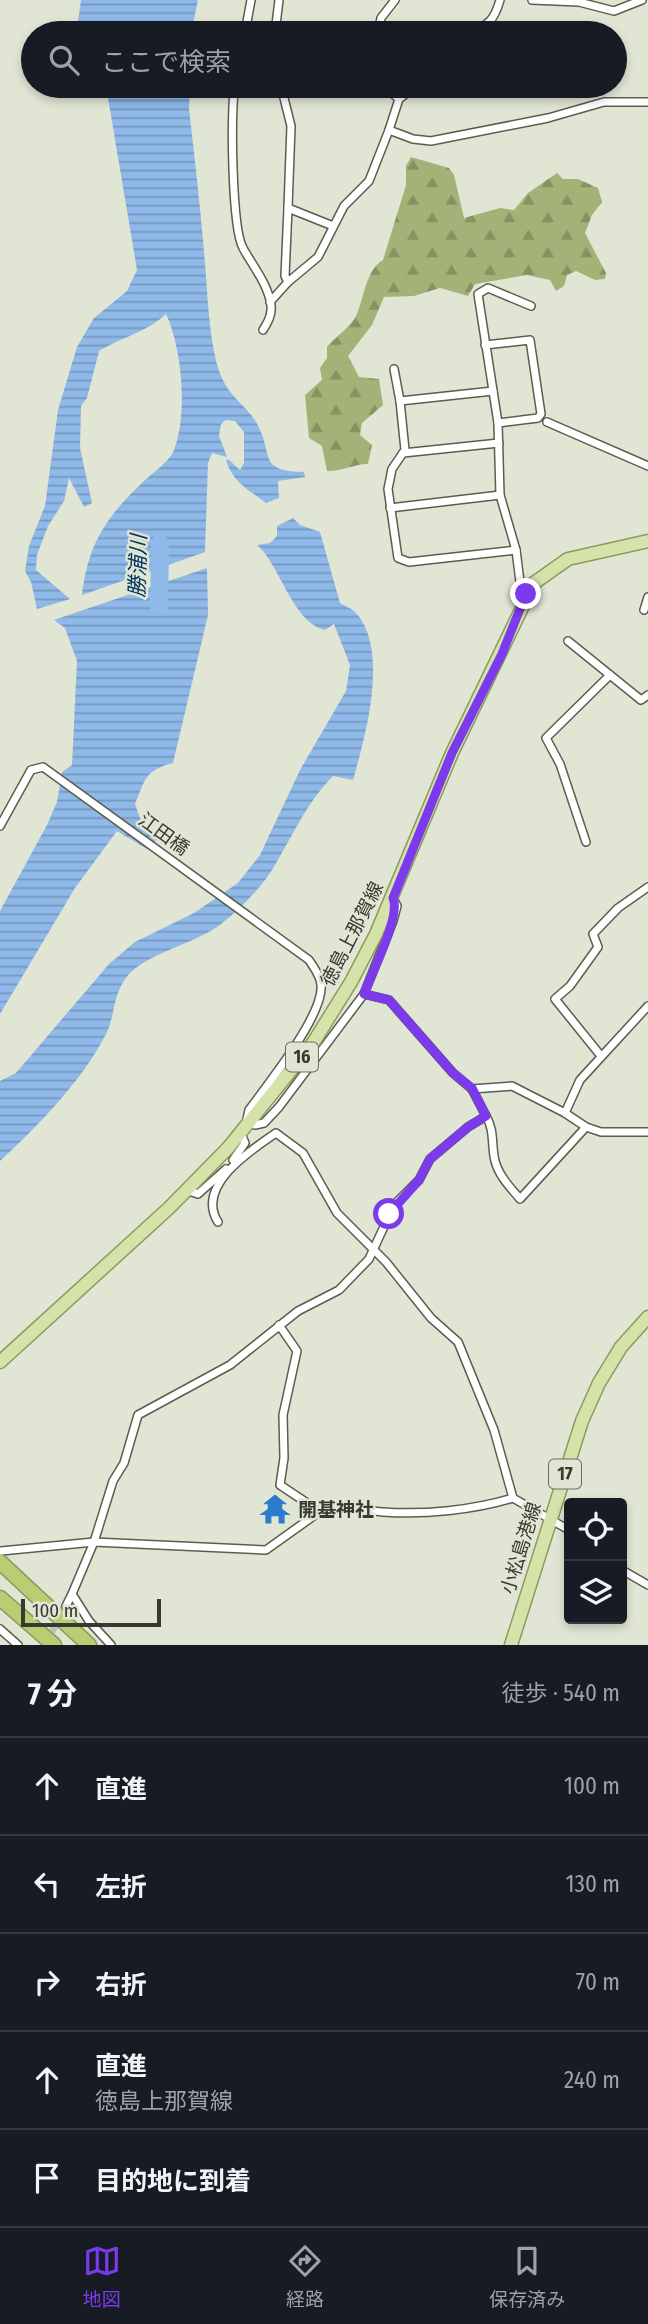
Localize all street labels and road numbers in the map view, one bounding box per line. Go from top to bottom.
street label: 江田橋 [134,808,194,860]
street label: 徳島上那賀線 [316,878,388,990]
road number: 16 [286,1042,318,1072]
road number: 17 [549,1460,581,1489]
street label: 小松島港線 [496,1499,546,1597]

